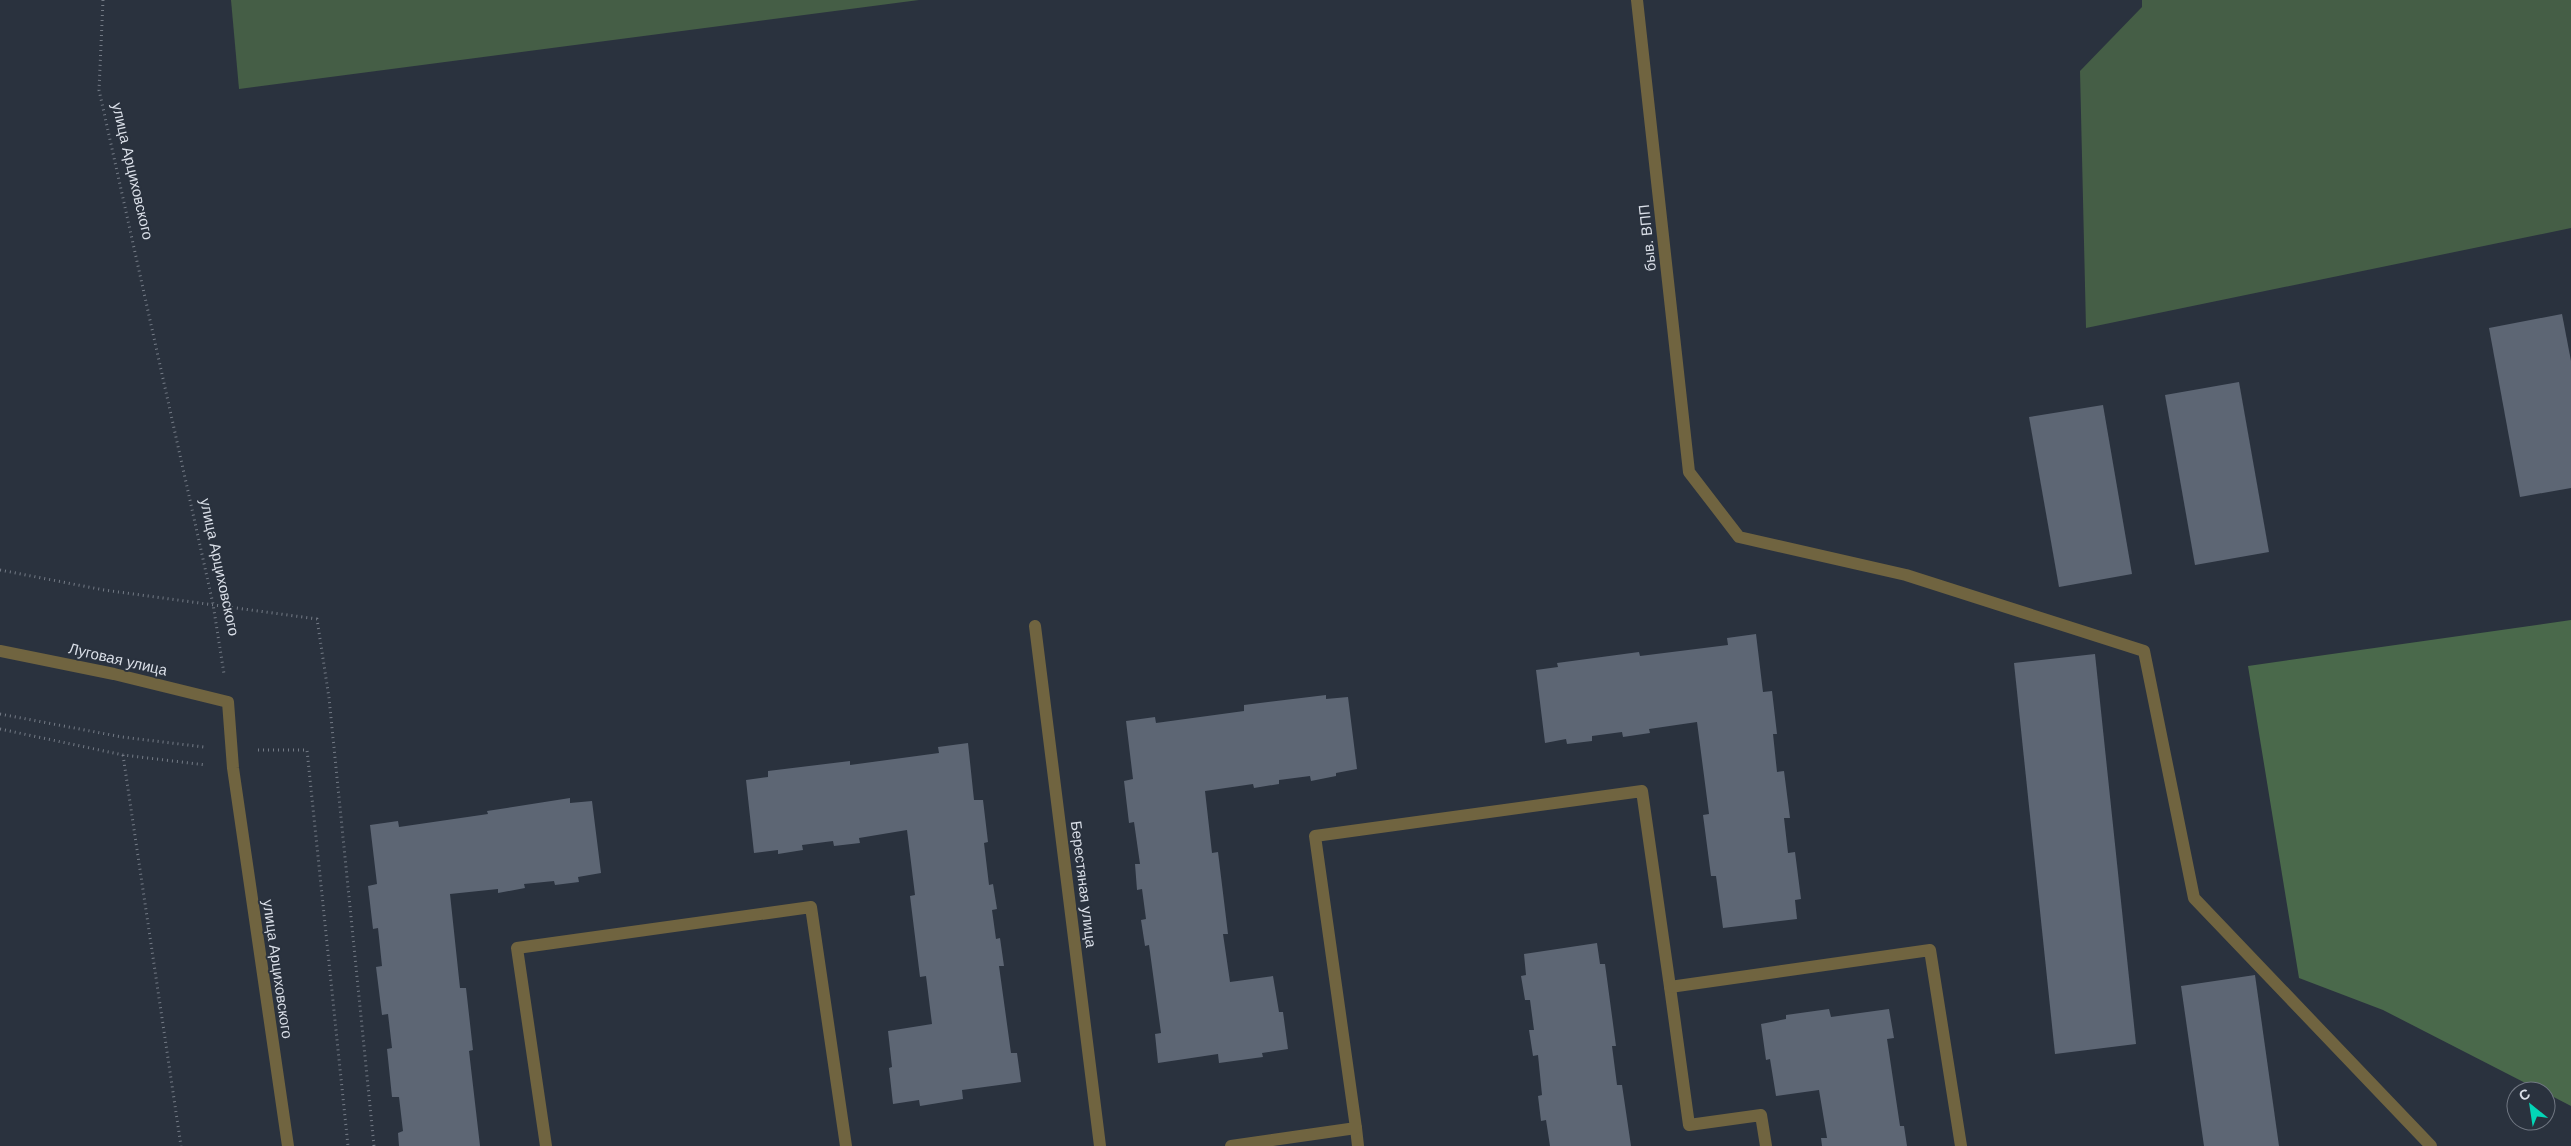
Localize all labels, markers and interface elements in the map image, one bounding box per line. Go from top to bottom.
street label: улица Арциховского [109,101,157,241]
street label: быв. ВПП [1635,204,1659,272]
street label: улица Арциховского [197,497,243,637]
street label: Луговая улица [67,639,170,679]
street label: Берестяная улица [1068,820,1100,949]
street label: улица Арциховского [260,898,296,1040]
north arrow [2506,1081,2556,1131]
text: С [2516,1085,2533,1104]

